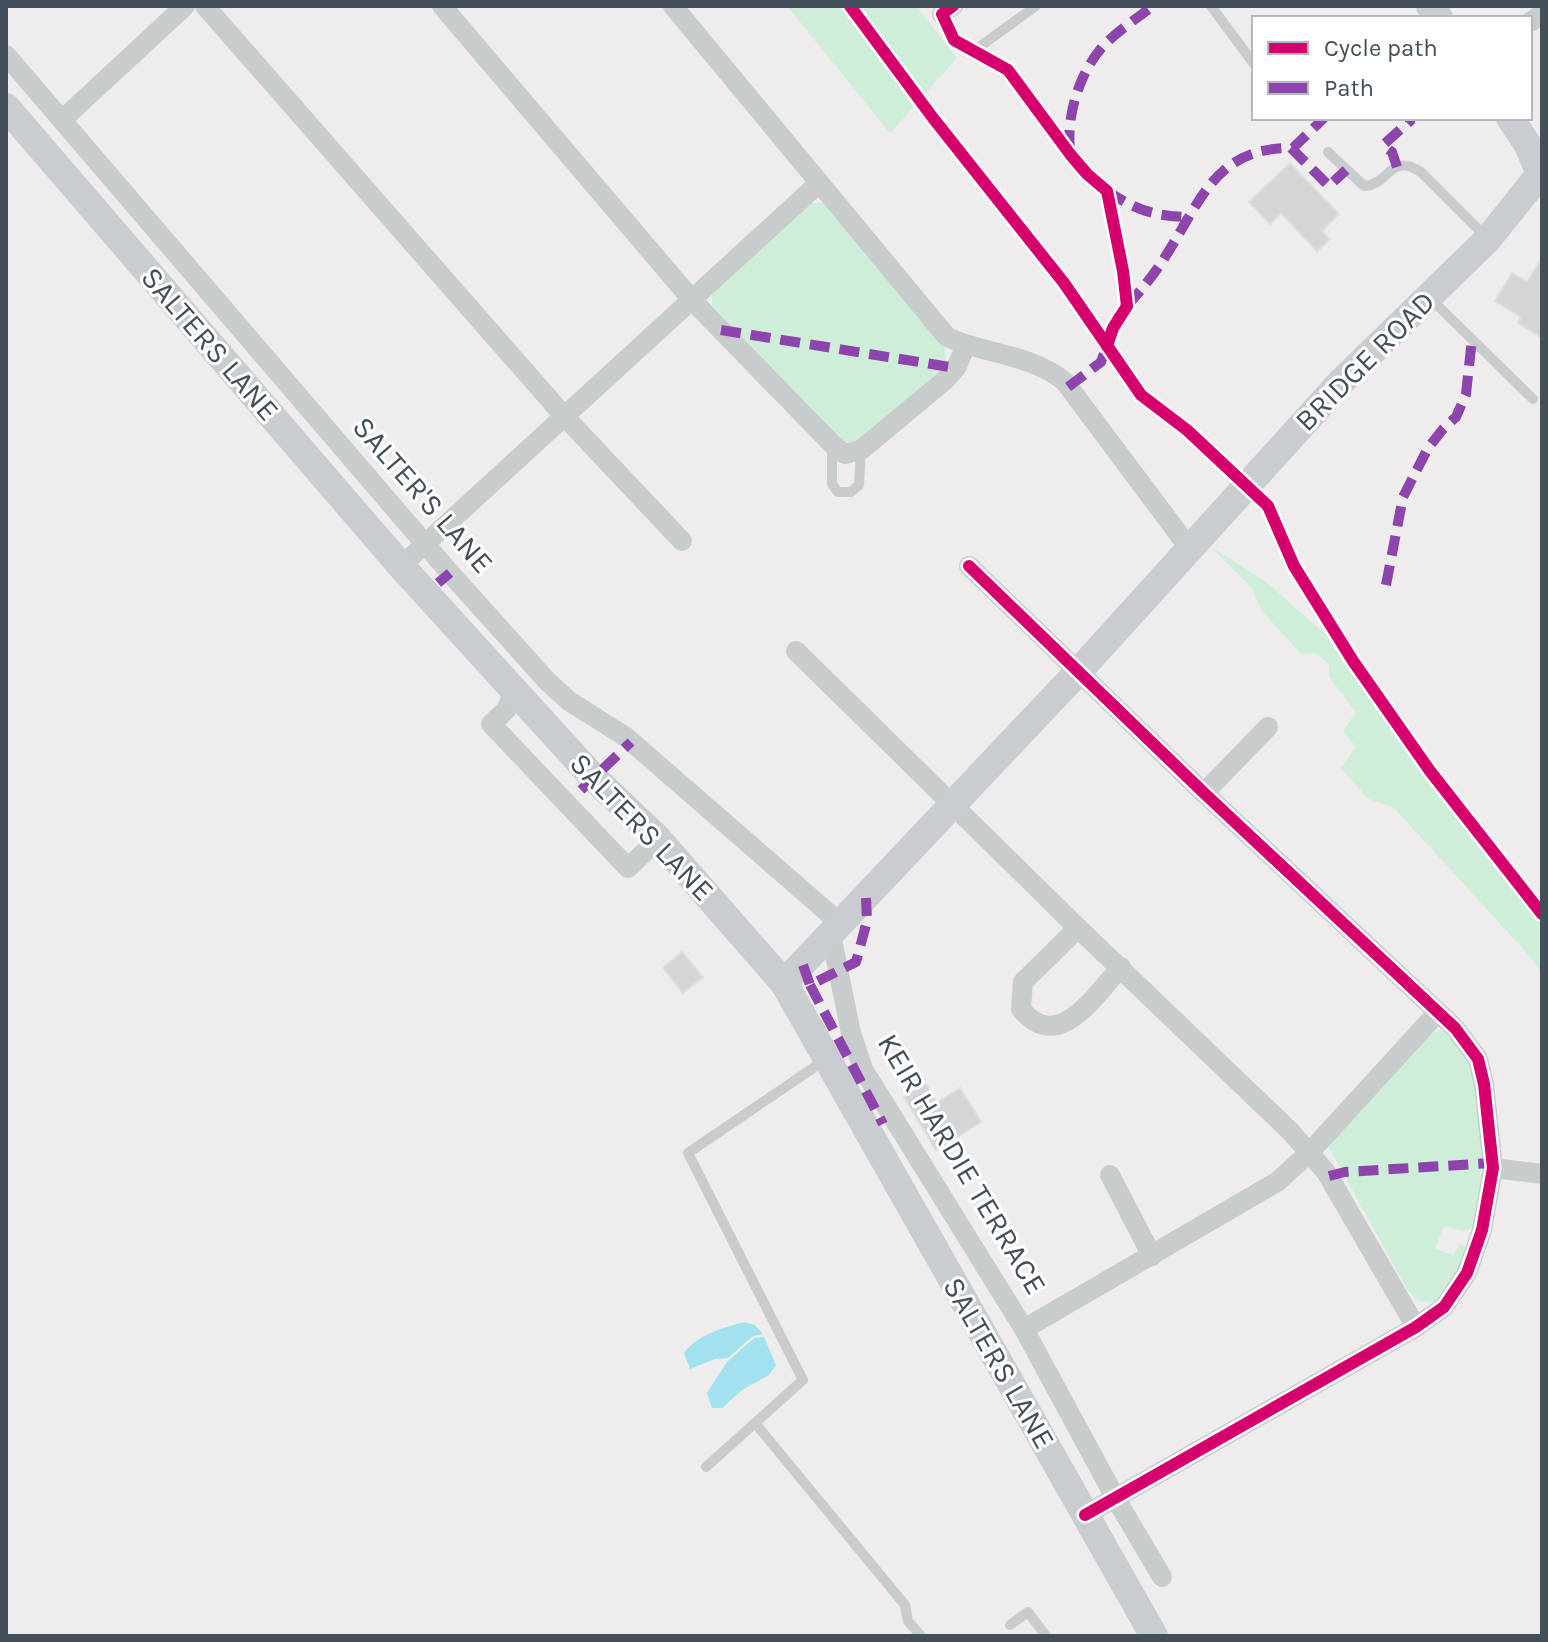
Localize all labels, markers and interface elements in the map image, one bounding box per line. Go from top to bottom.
legend [1252,16,1532,120]
text: Cycle path [1324,34,1438,62]
text: Path [1324,74,1374,102]
street label: SALTERS LANE [133,260,287,428]
street label: BRIDGE ROAD [1287,283,1443,439]
street label: SALTER'S LANE [345,409,501,581]
street label: SALTERS LANE [562,745,722,909]
street label: KEIR HARDIE TERRACE [870,1027,1054,1301]
street label: SALTERS LANE [935,1271,1063,1455]

